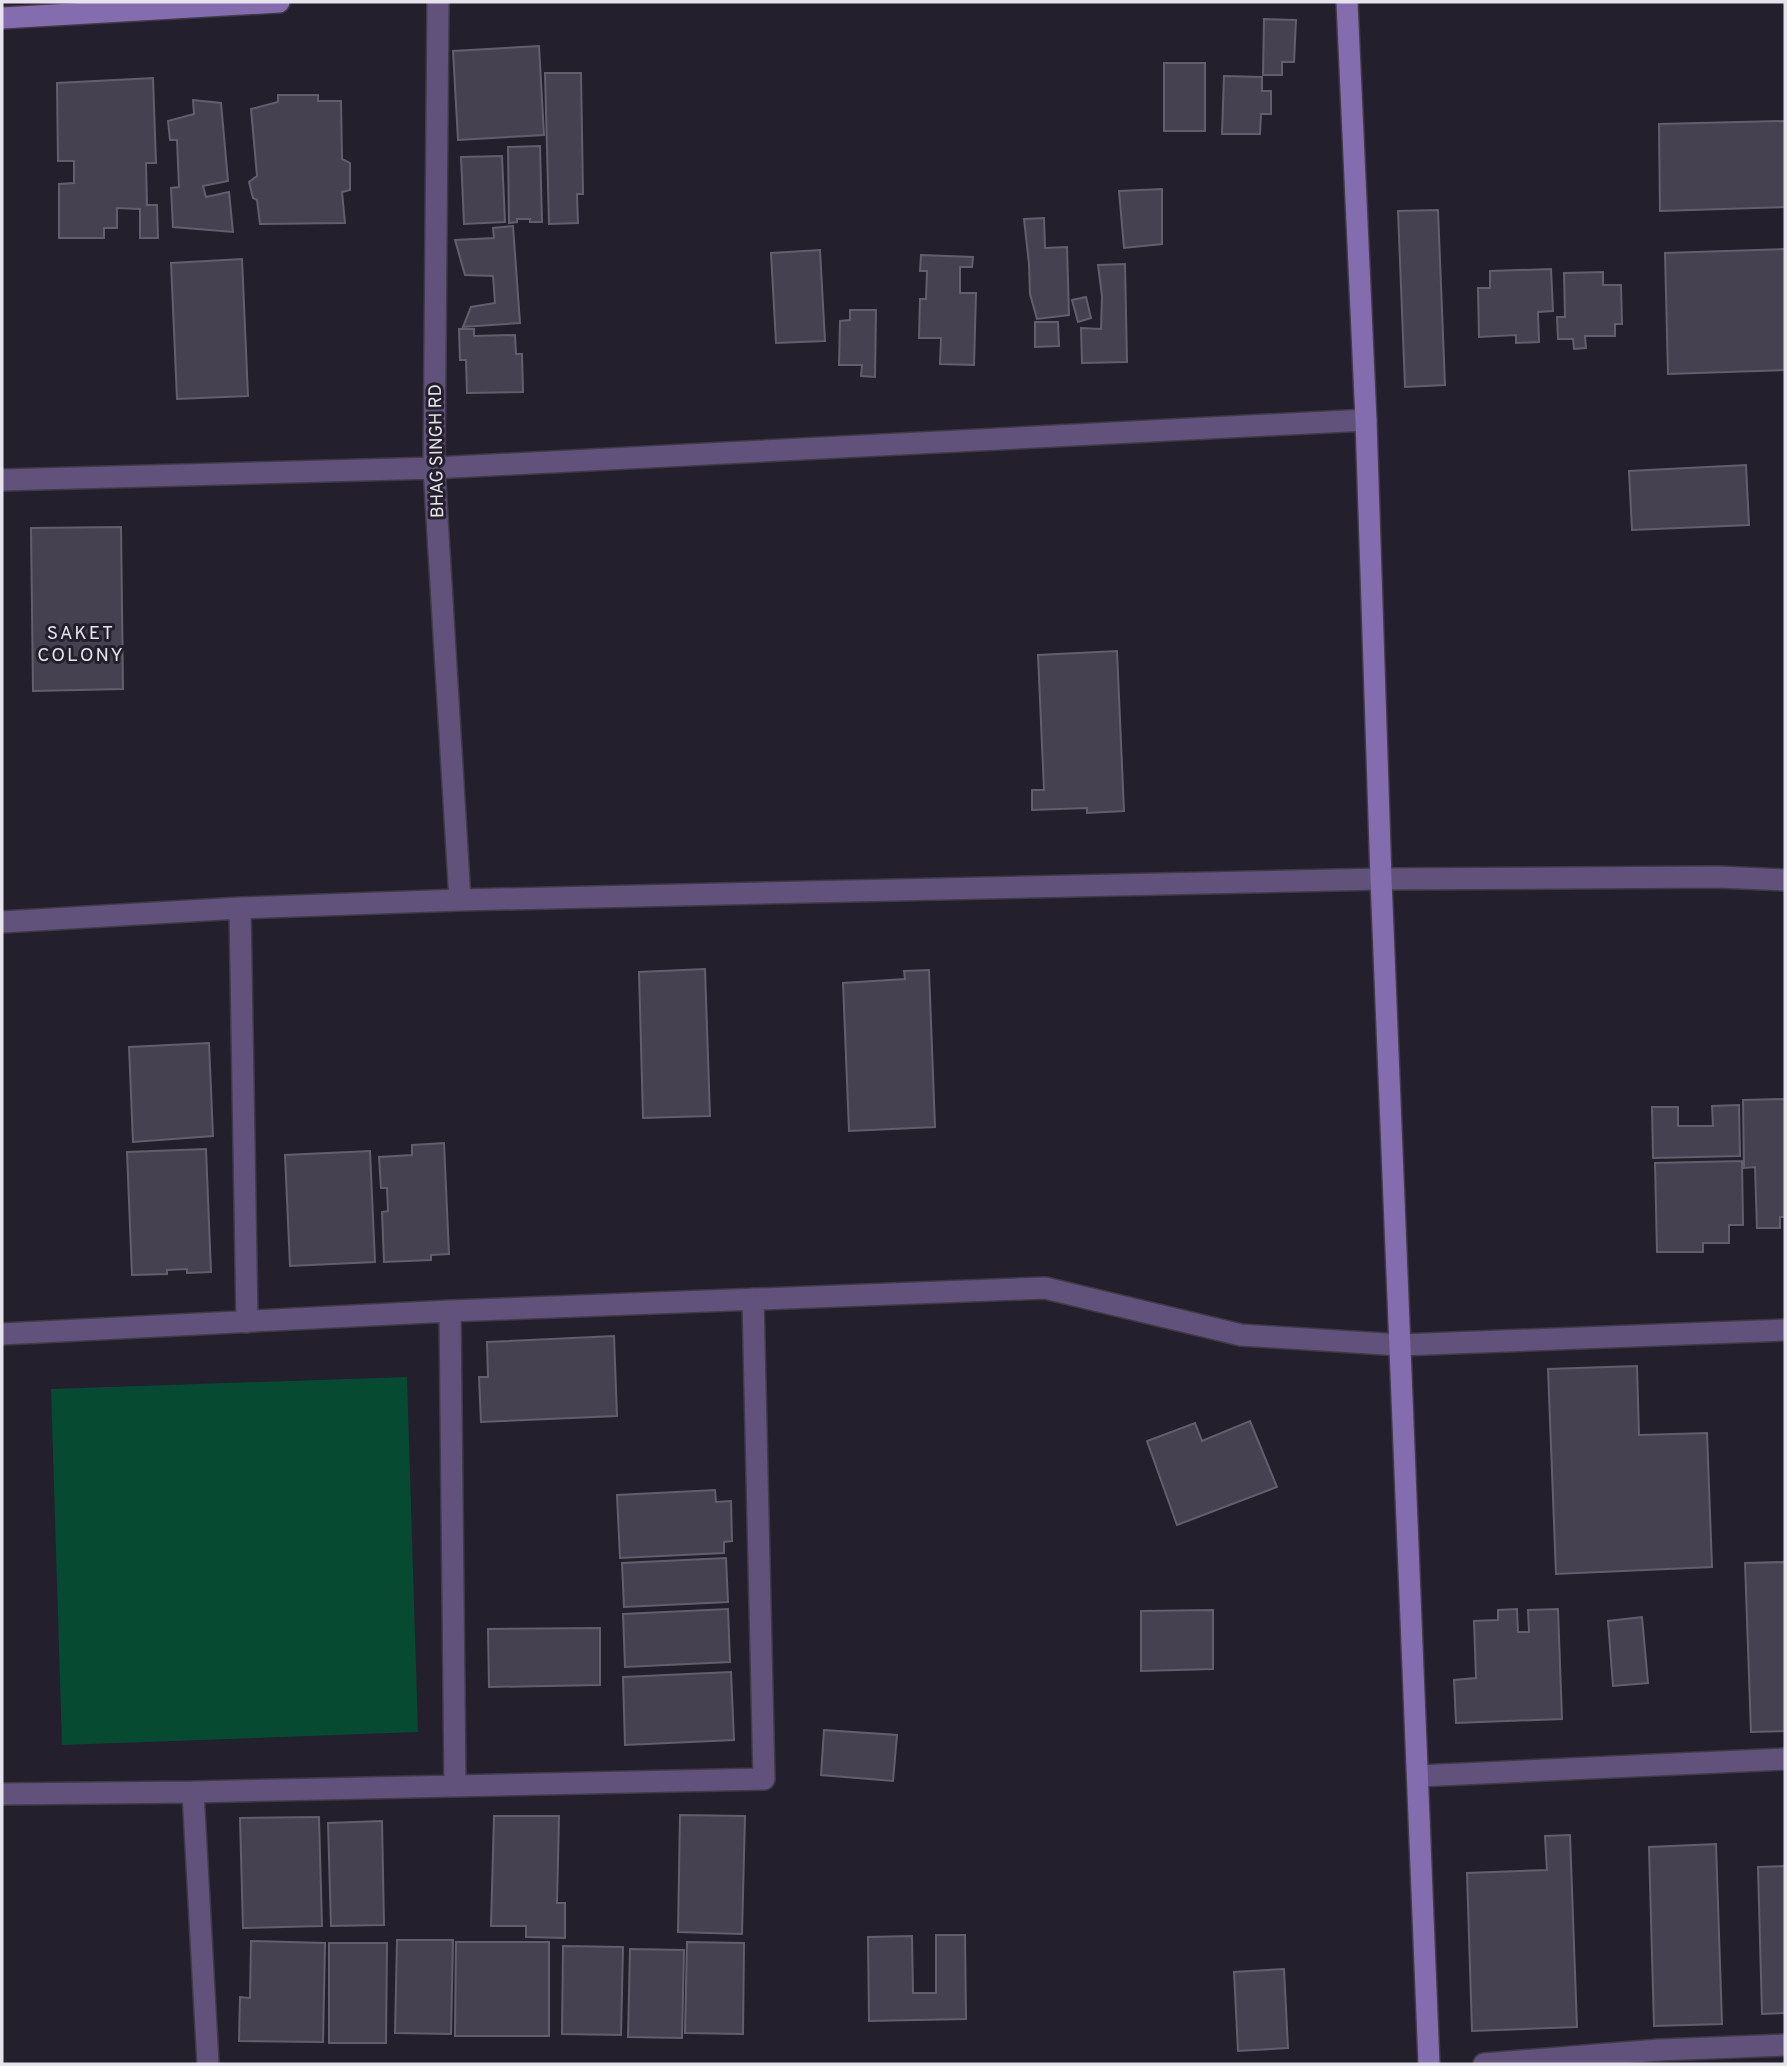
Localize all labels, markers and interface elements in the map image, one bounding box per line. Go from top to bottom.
street label: BHAG SINGH RD [425,384,450,518]
district label: SAKET COLONY [37,622,125,668]

